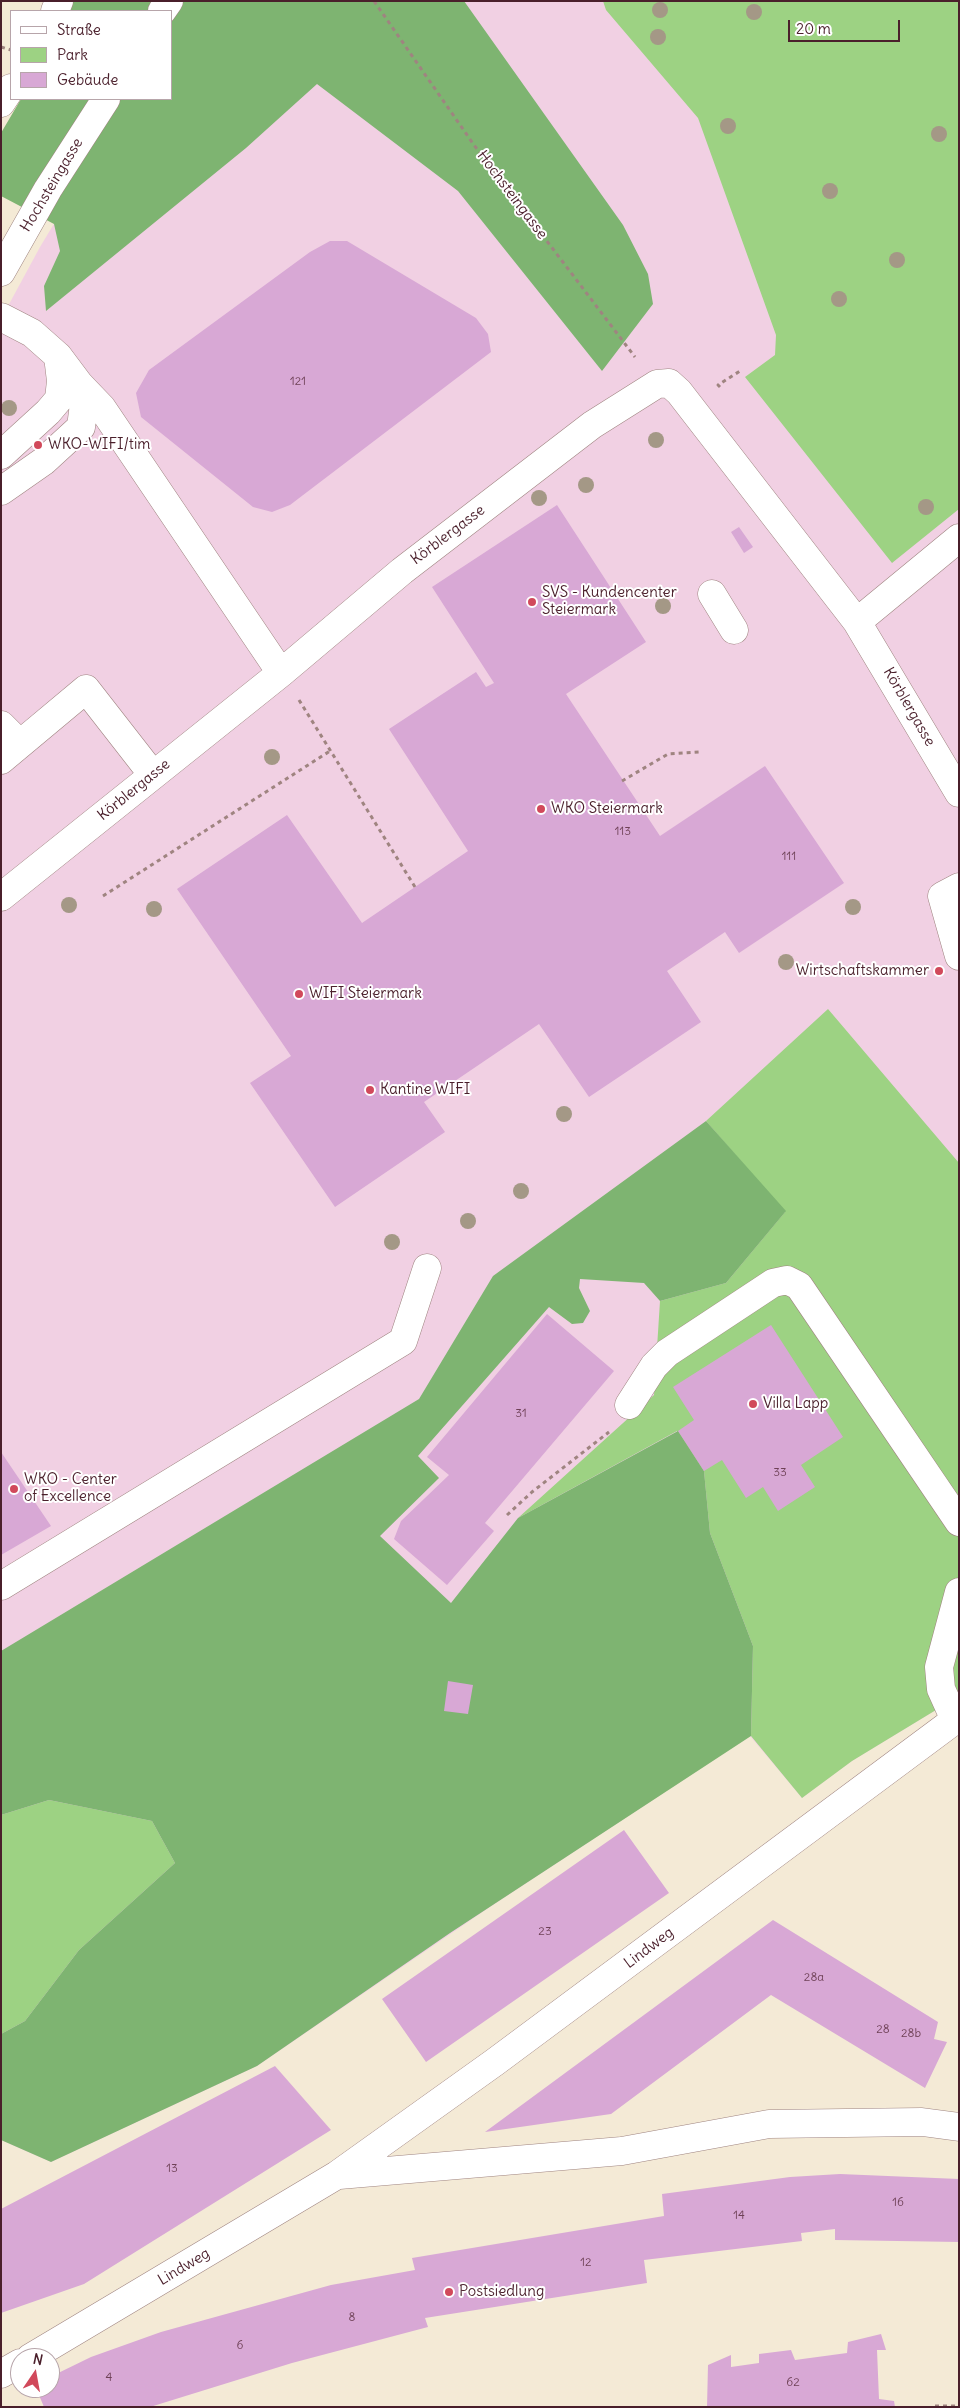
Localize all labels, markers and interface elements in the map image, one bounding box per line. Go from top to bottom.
legend [10,10,172,100]
scale bar [790,10,902,42]
text: 20 m [796,19,831,38]
text: Straße [57,20,101,39]
text: Park [57,45,88,64]
text: Gebäude [57,70,118,89]
street label: Hochsteingasse [17,135,87,235]
street label: Hochsteingasse [473,147,551,243]
house number: 121 [290,375,306,389]
place label: WKO-WIFI/tim [48,436,150,454]
marker: WKO-WIFI/tim [32,439,44,451]
street label: Körblergasse [407,501,489,569]
place label: SVS - Kundencenter Steiermark [542,584,677,619]
marker: SVS - Kundencenter Steiermark [526,596,538,608]
street label: Körblergasse [879,664,939,750]
street label: Körblergasse [94,755,174,825]
place label: WKO Steiermark [551,800,663,818]
marker: WKO Steiermark [535,803,547,815]
house number: 113 [615,825,631,839]
house number: 111 [782,850,796,864]
place label: Wirtschaftskammer [796,962,929,980]
marker: Wirtschaftskammer [933,965,945,977]
place label: WIFI Steiermark [309,985,422,1003]
marker: WIFI Steiermark [293,988,305,1000]
place label: Kantine WIFI [380,1081,470,1099]
marker: Kantine WIFI [364,1084,376,1096]
place label: Villa Lapp [763,1395,828,1413]
marker: Villa Lapp [747,1398,759,1410]
house number: 31 [515,1407,527,1421]
house number: 33 [773,1466,787,1480]
place label: WKO - Center of Excellence [24,1471,117,1506]
marker: WKO - Center of Excellence [8,1483,20,1495]
street label: Lindweg [621,1924,677,1972]
house number: 23 [538,1925,552,1939]
house number: 28a [804,1971,824,1985]
house number: 28 [876,2023,890,2037]
house number: 28b [901,2027,921,2041]
house number: 13 [166,2162,178,2176]
house number: 16 [892,2196,904,2210]
house number: 14 [733,2209,745,2223]
street label: Lindweg [155,2245,213,2289]
house number: 12 [580,2256,592,2270]
place label: Postsiedlung [459,2283,544,2301]
marker: Postsiedlung [443,2286,455,2298]
house number: 8 [349,2311,355,2325]
house number: 6 [237,2339,243,2353]
north arrow [10,2348,60,2398]
text: N [31,2349,45,2369]
house number: 4 [106,2371,112,2385]
house number: 62 [786,2376,800,2390]

